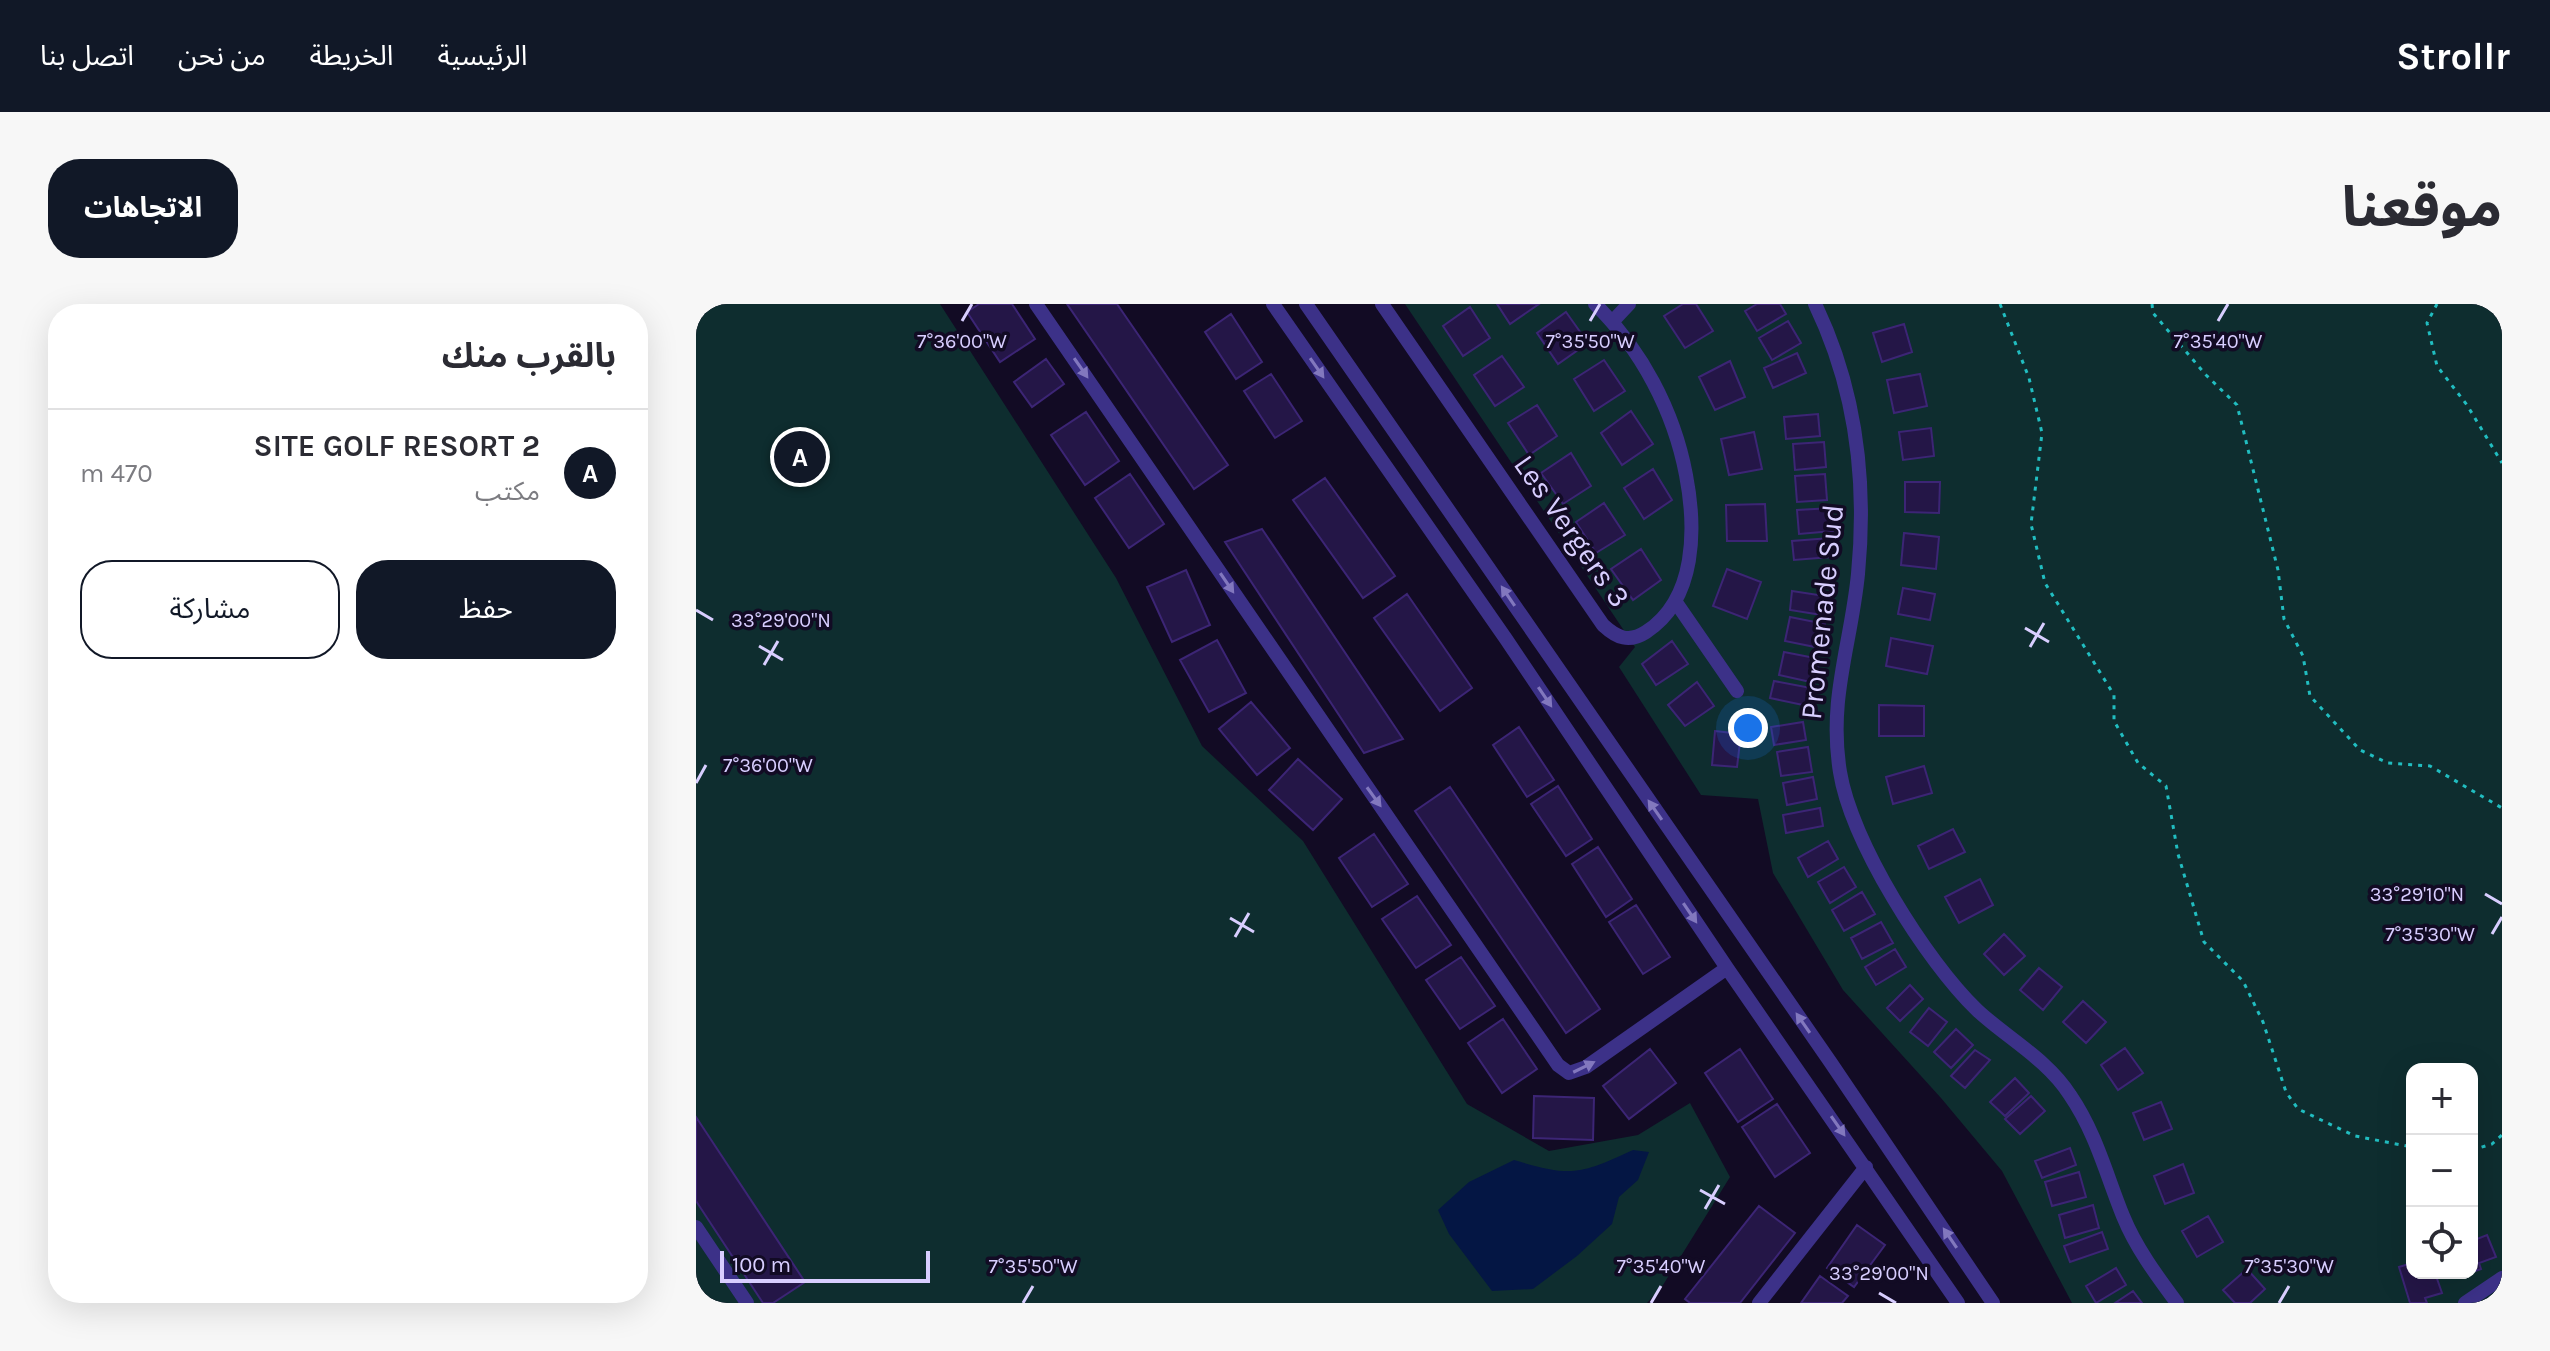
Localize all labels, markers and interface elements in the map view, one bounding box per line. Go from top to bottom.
text: Strollr [2396,34,2510,79]
text: اتصل بنا [40,39,134,72]
text: من نحن [178,39,266,72]
text: الخريطة [310,39,393,72]
text: الرئيسية [437,39,528,72]
button: الاتجاهات [48,159,238,258]
text: موقعنا [2342,175,2502,240]
text: 7°36'00"W [917,330,1007,353]
text: 7°35'50"W [1545,330,1635,353]
text: 7°35'40"W [2173,330,2263,353]
text: بالقرب منك [442,336,616,376]
one-way arrow [1073,357,1088,378]
one-way arrow [1309,357,1324,378]
pin: A [774,427,826,487]
text: SITE GOLF RESORT 2 [254,428,540,464]
street label: Les Vergers 3 [1506,448,1638,614]
text: 470 m [80,458,153,489]
text: A [582,458,598,489]
text: مكتب [475,476,540,507]
street label: Promenade Sud [1793,503,1851,721]
button: مشاركة [80,560,340,659]
button: حفظ [356,560,616,659]
one-way arrow [1219,572,1234,593]
one-way arrow [1501,585,1516,606]
text: 33°29'00"N [731,609,831,632]
one-way arrow [1537,686,1552,708]
your location [1728,708,1768,748]
text: 7°36'00"W [723,754,813,777]
one-way arrow [1366,786,1382,808]
one-way arrow [1648,800,1663,821]
text: 33°29'10"N [2370,883,2464,906]
one-way arrow [1682,902,1697,923]
text: 7°35'30"W [2385,923,2475,946]
one-way arrow [1796,1013,1811,1034]
one-way arrow [1573,1060,1596,1074]
map controls [2406,1063,2478,1279]
button: + [2406,1063,2478,1135]
one-way arrow [1830,1116,1845,1137]
button: − [2406,1135,2478,1207]
button: locate [2406,1207,2478,1279]
one-way arrow [1942,1228,1957,1249]
scale bar [720,1247,930,1283]
text: 100 m [732,1252,791,1278]
text: 7°35'50"W [988,1255,1078,1278]
text: 7°35'40"W [1616,1255,1706,1278]
text: 7°35'30"W [2244,1255,2334,1278]
text: 33°29'00"N [1829,1262,1929,1285]

